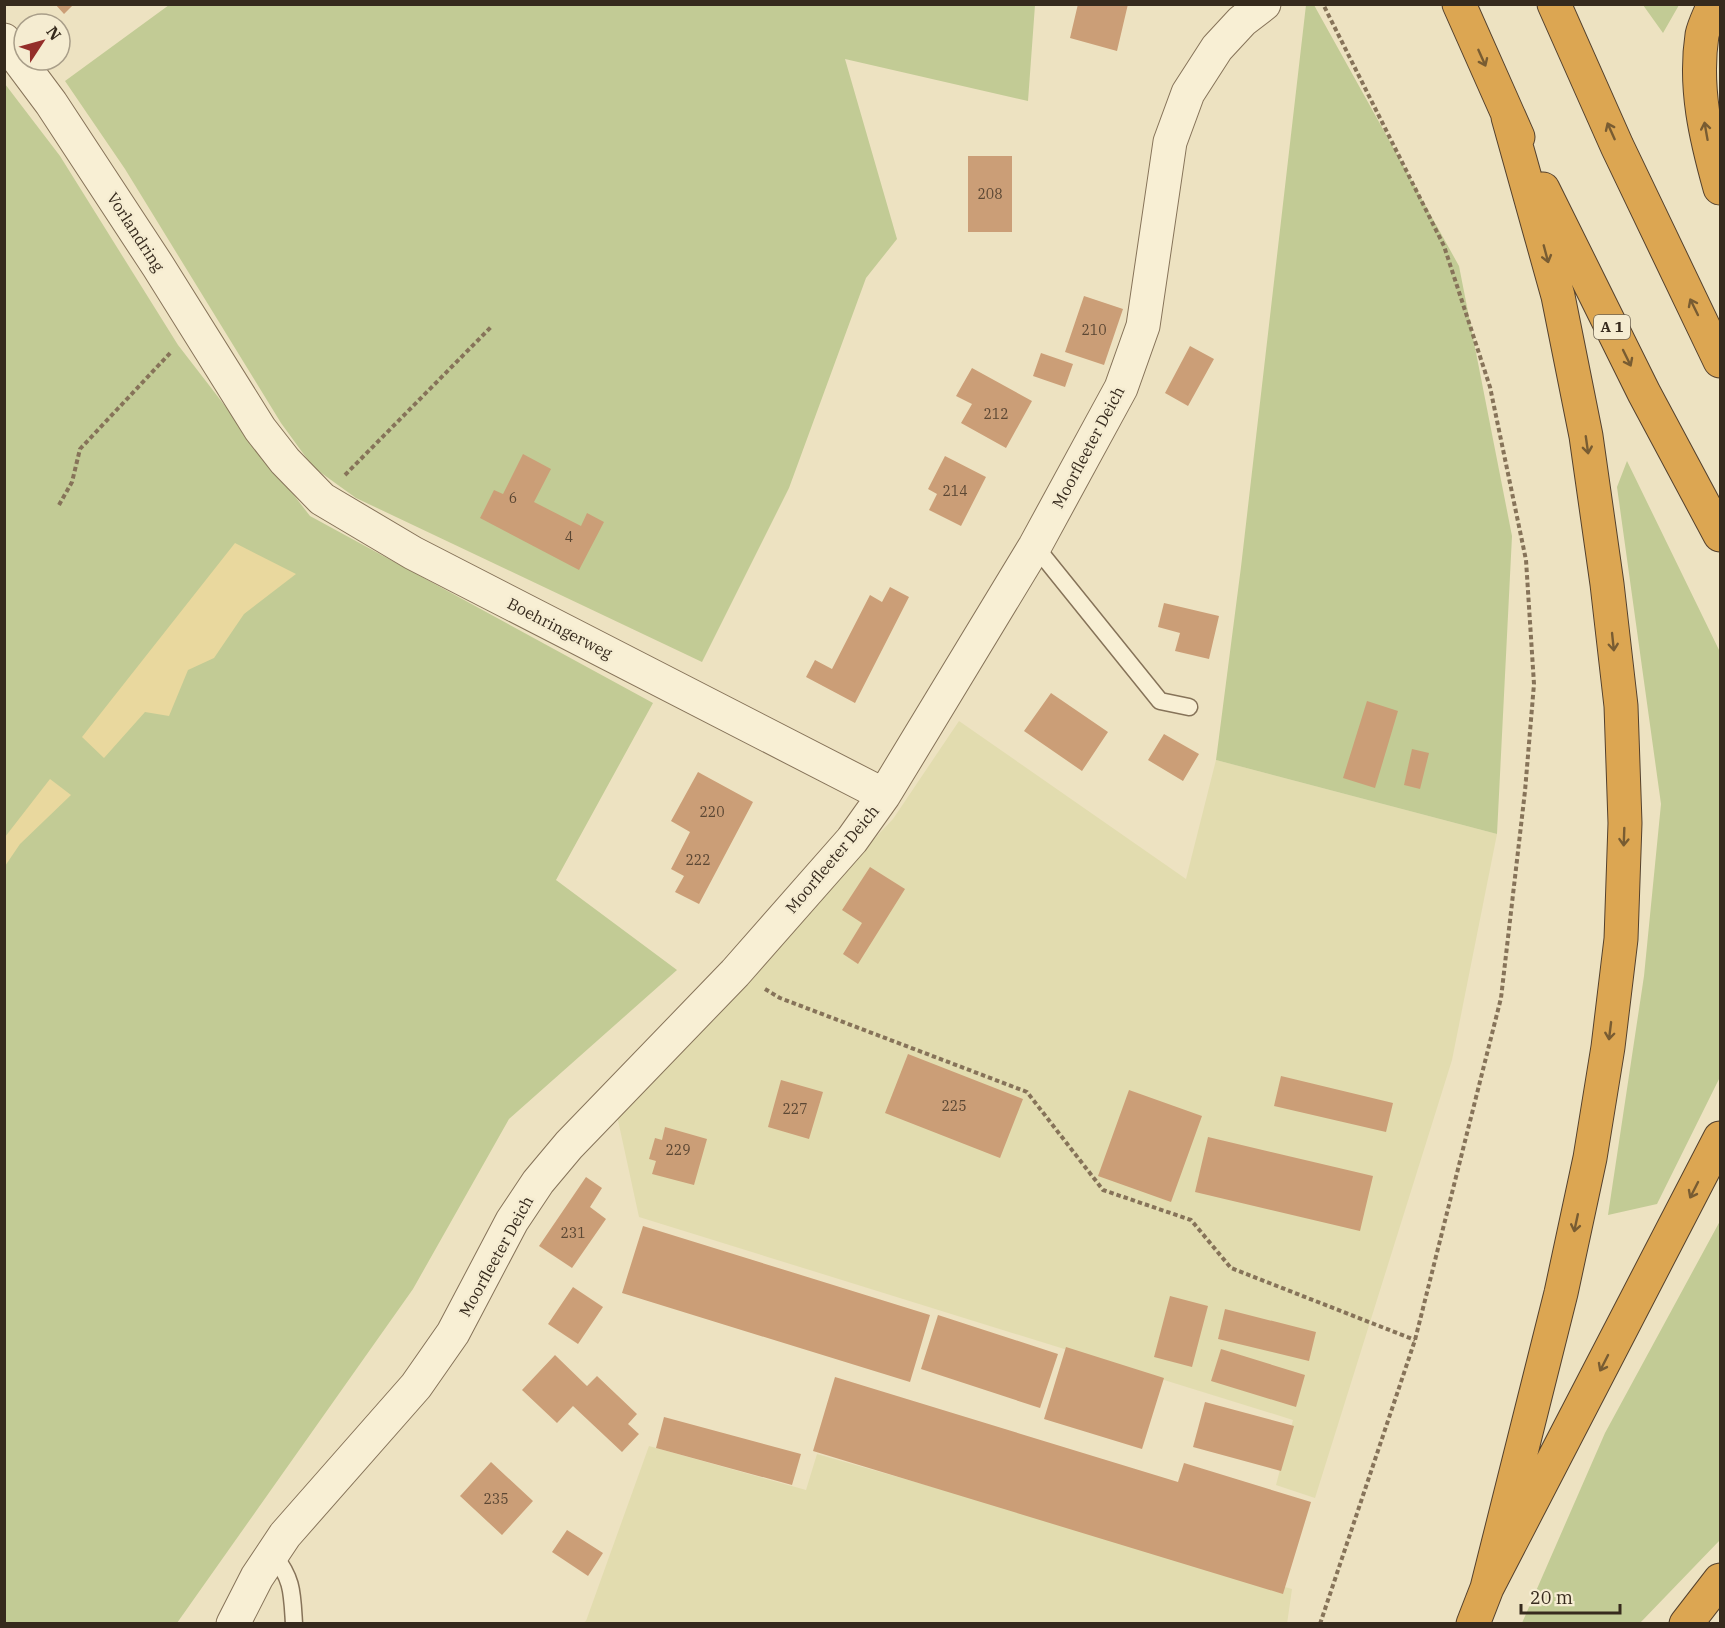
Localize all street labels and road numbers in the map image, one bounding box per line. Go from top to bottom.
street label: Vorlandring [103,189,169,276]
road number: A 1 [1594,315,1630,339]
street label: Moorfleeter Deich [1047,383,1129,511]
street label: Boehringerweg [504,593,616,663]
street label: Moorfleeter Deich [781,801,883,917]
street label: Moorfleeter Deich [455,1192,537,1320]

